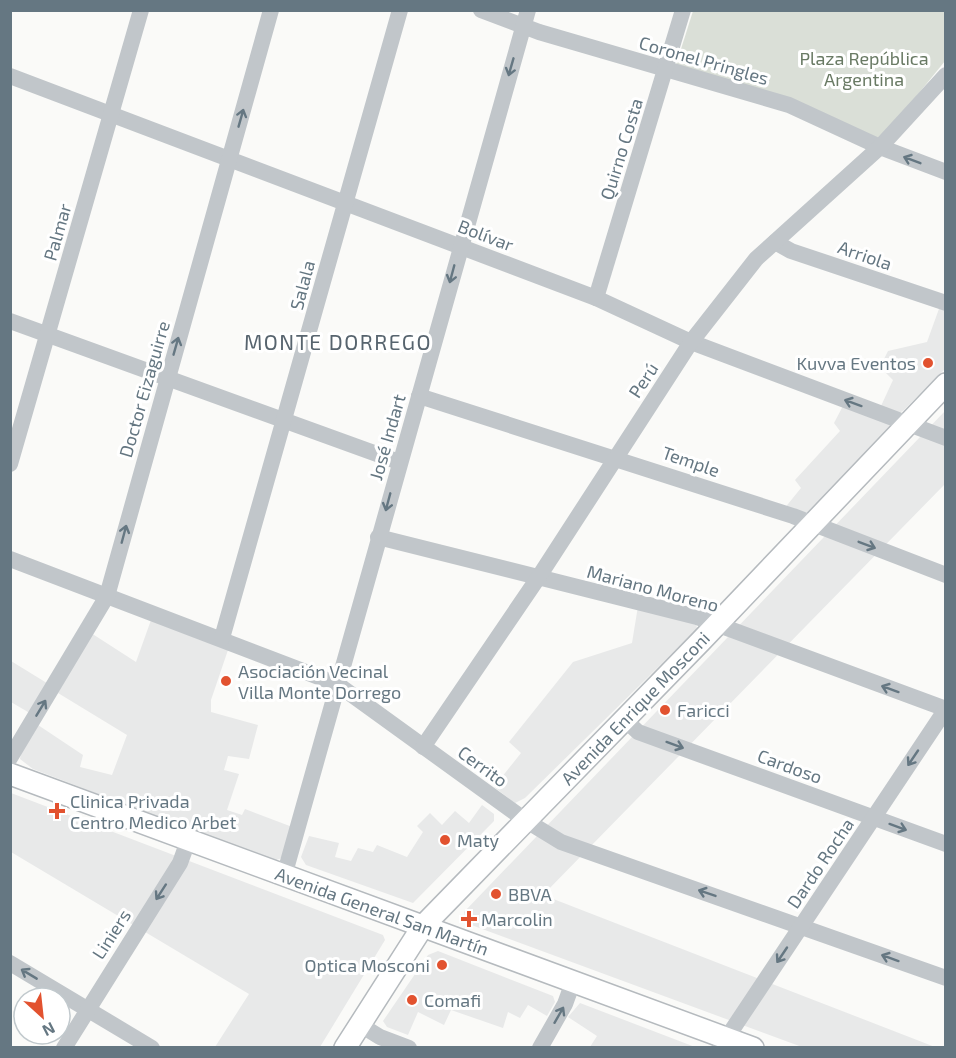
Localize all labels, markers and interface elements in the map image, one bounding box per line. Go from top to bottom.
street label: Coronel Pringles [637,31,771,89]
park label: Plaza República Argentina [799,47,929,90]
one-way arrow [505,57,517,76]
street label: Quirno Costa [595,96,647,202]
one-way arrow [236,109,247,128]
one-way arrow [903,154,922,165]
street label: Palmar [38,201,76,263]
street label: Bolívar [455,214,517,256]
street label: Arriola [835,236,895,274]
street label: Salala [285,258,319,312]
one-way arrow [446,264,457,283]
street label: Doctor Eizaguirre [114,318,174,460]
district label: MONTE DORREGO [244,329,432,354]
one-way arrow [171,337,182,356]
place label: Kuvva Eventos [796,352,916,374]
marker: Kuvva Eventos [921,356,935,370]
street label: Perú [624,358,662,402]
street label: José Indart [364,391,410,483]
one-way arrow [844,396,863,407]
street label: Temple [659,441,723,481]
one-way arrow [382,493,393,512]
one-way arrow [119,525,131,544]
one-way arrow [857,540,875,551]
street label: Mariano Moreno [585,560,721,616]
street label: Avenida Enrique Mosconi [556,627,714,789]
place label: Asociación Vecinal Villa Monte Dorrego [238,660,401,703]
marker: Asociación Vecinal Villa Monte Dorrego [219,674,233,688]
one-way arrow [882,683,900,694]
place label: Faricci [677,699,730,721]
one-way arrow [35,700,47,717]
marker: Faricci [658,703,672,717]
one-way arrow [665,740,684,751]
street label: Cerrito [454,741,512,791]
street label: Cardoso [755,744,825,788]
one-way arrow [907,749,919,765]
place label: Clinica Privada Centro Medico Arbet [70,790,236,833]
marker: Clinica Privada Centro Medico Arbet [48,802,66,820]
street label: Dardo Rocha [782,814,858,912]
one-way arrow [888,822,907,833]
place label: Maty [457,829,500,851]
marker: Maty [438,833,452,847]
street label: Avenida General San Martín [272,862,492,960]
one-way arrow [155,883,167,900]
place label: BBVA [508,883,553,905]
one-way arrow [698,886,717,897]
marker: BBVA [489,887,503,901]
street label: Liniers [87,905,135,963]
place label: Marcolin [481,908,553,930]
marker: Marcolin [462,912,476,926]
one-way arrow [776,946,788,963]
one-way arrow [882,952,900,963]
place label: Optica Mosconi [305,954,430,976]
marker: Optica Mosconi [435,958,449,972]
one-way arrow [21,968,38,980]
north arrow [12,986,72,1046]
place label: Comafi [424,989,481,1011]
marker: Comafi [405,993,419,1007]
one-way arrow [553,1007,565,1024]
text: N [40,1019,59,1041]

